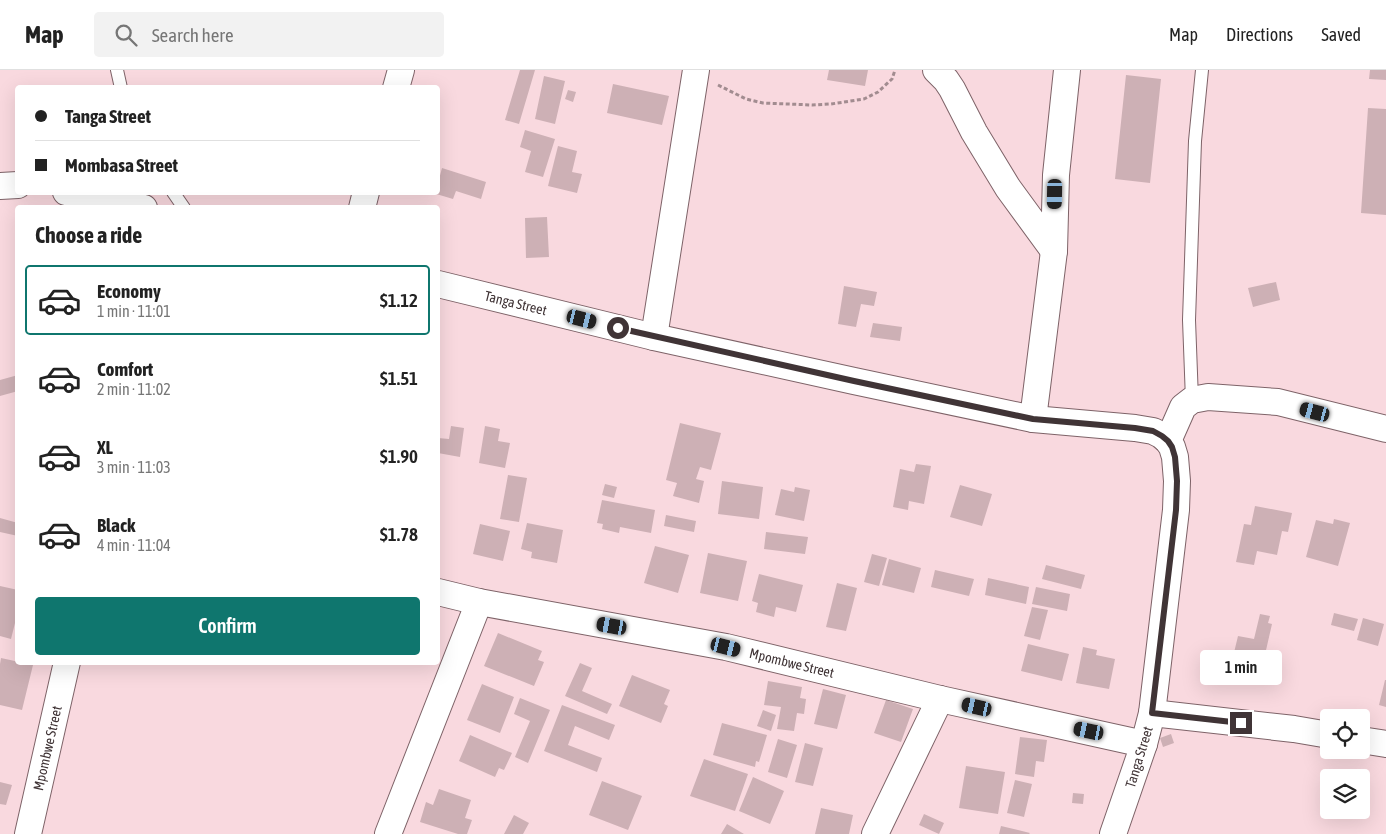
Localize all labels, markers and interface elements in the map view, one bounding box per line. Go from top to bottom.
search box [94,12,444,57]
text: Map [25,21,64,48]
icon: search [112,21,140,49]
text: Search here [152,24,234,46]
text: Map [1169,24,1198,45]
text: Directions [1226,24,1293,45]
text: Saved [1321,24,1361,45]
text: Tanga Street [65,105,151,127]
text: Mombasa Street [65,154,178,176]
car [1047,179,1062,209]
text: Choose a ride [35,222,142,248]
icon: car [37,278,82,323]
text: Economy [97,280,161,302]
street label: Tanga Street [483,288,548,318]
text: $1.12 [380,289,418,311]
text: 1 min · 11:01 [97,302,171,320]
car [565,308,598,330]
route start [607,317,629,339]
icon: car [37,356,82,401]
text: Comfort [97,358,153,380]
text: $1.51 [380,367,418,389]
text: 2 min · 11:02 [97,380,171,398]
car [1298,401,1331,423]
icon: car [37,434,82,479]
text: XL [97,436,113,458]
text: $1.90 [380,445,418,467]
text: 3 min · 11:03 [97,458,171,476]
icon: car [37,512,82,557]
text: Black [97,514,135,536]
text: $1.78 [380,523,418,545]
text: 4 min · 11:04 [97,536,171,554]
button: Confirm [35,597,420,655]
car [595,616,628,636]
car [709,636,742,658]
street label: Mpombwe Street [748,645,836,681]
callout: 1 min [1200,650,1282,686]
text: 1 min [1225,658,1257,676]
car [960,696,993,718]
street label: Mpombwe Street [30,704,65,792]
map controls [1320,709,1370,819]
button: locate [1320,709,1370,759]
route end [1230,712,1252,734]
car [1072,721,1105,741]
street label: Tanga Street [1122,724,1156,790]
button: layers [1320,769,1370,819]

